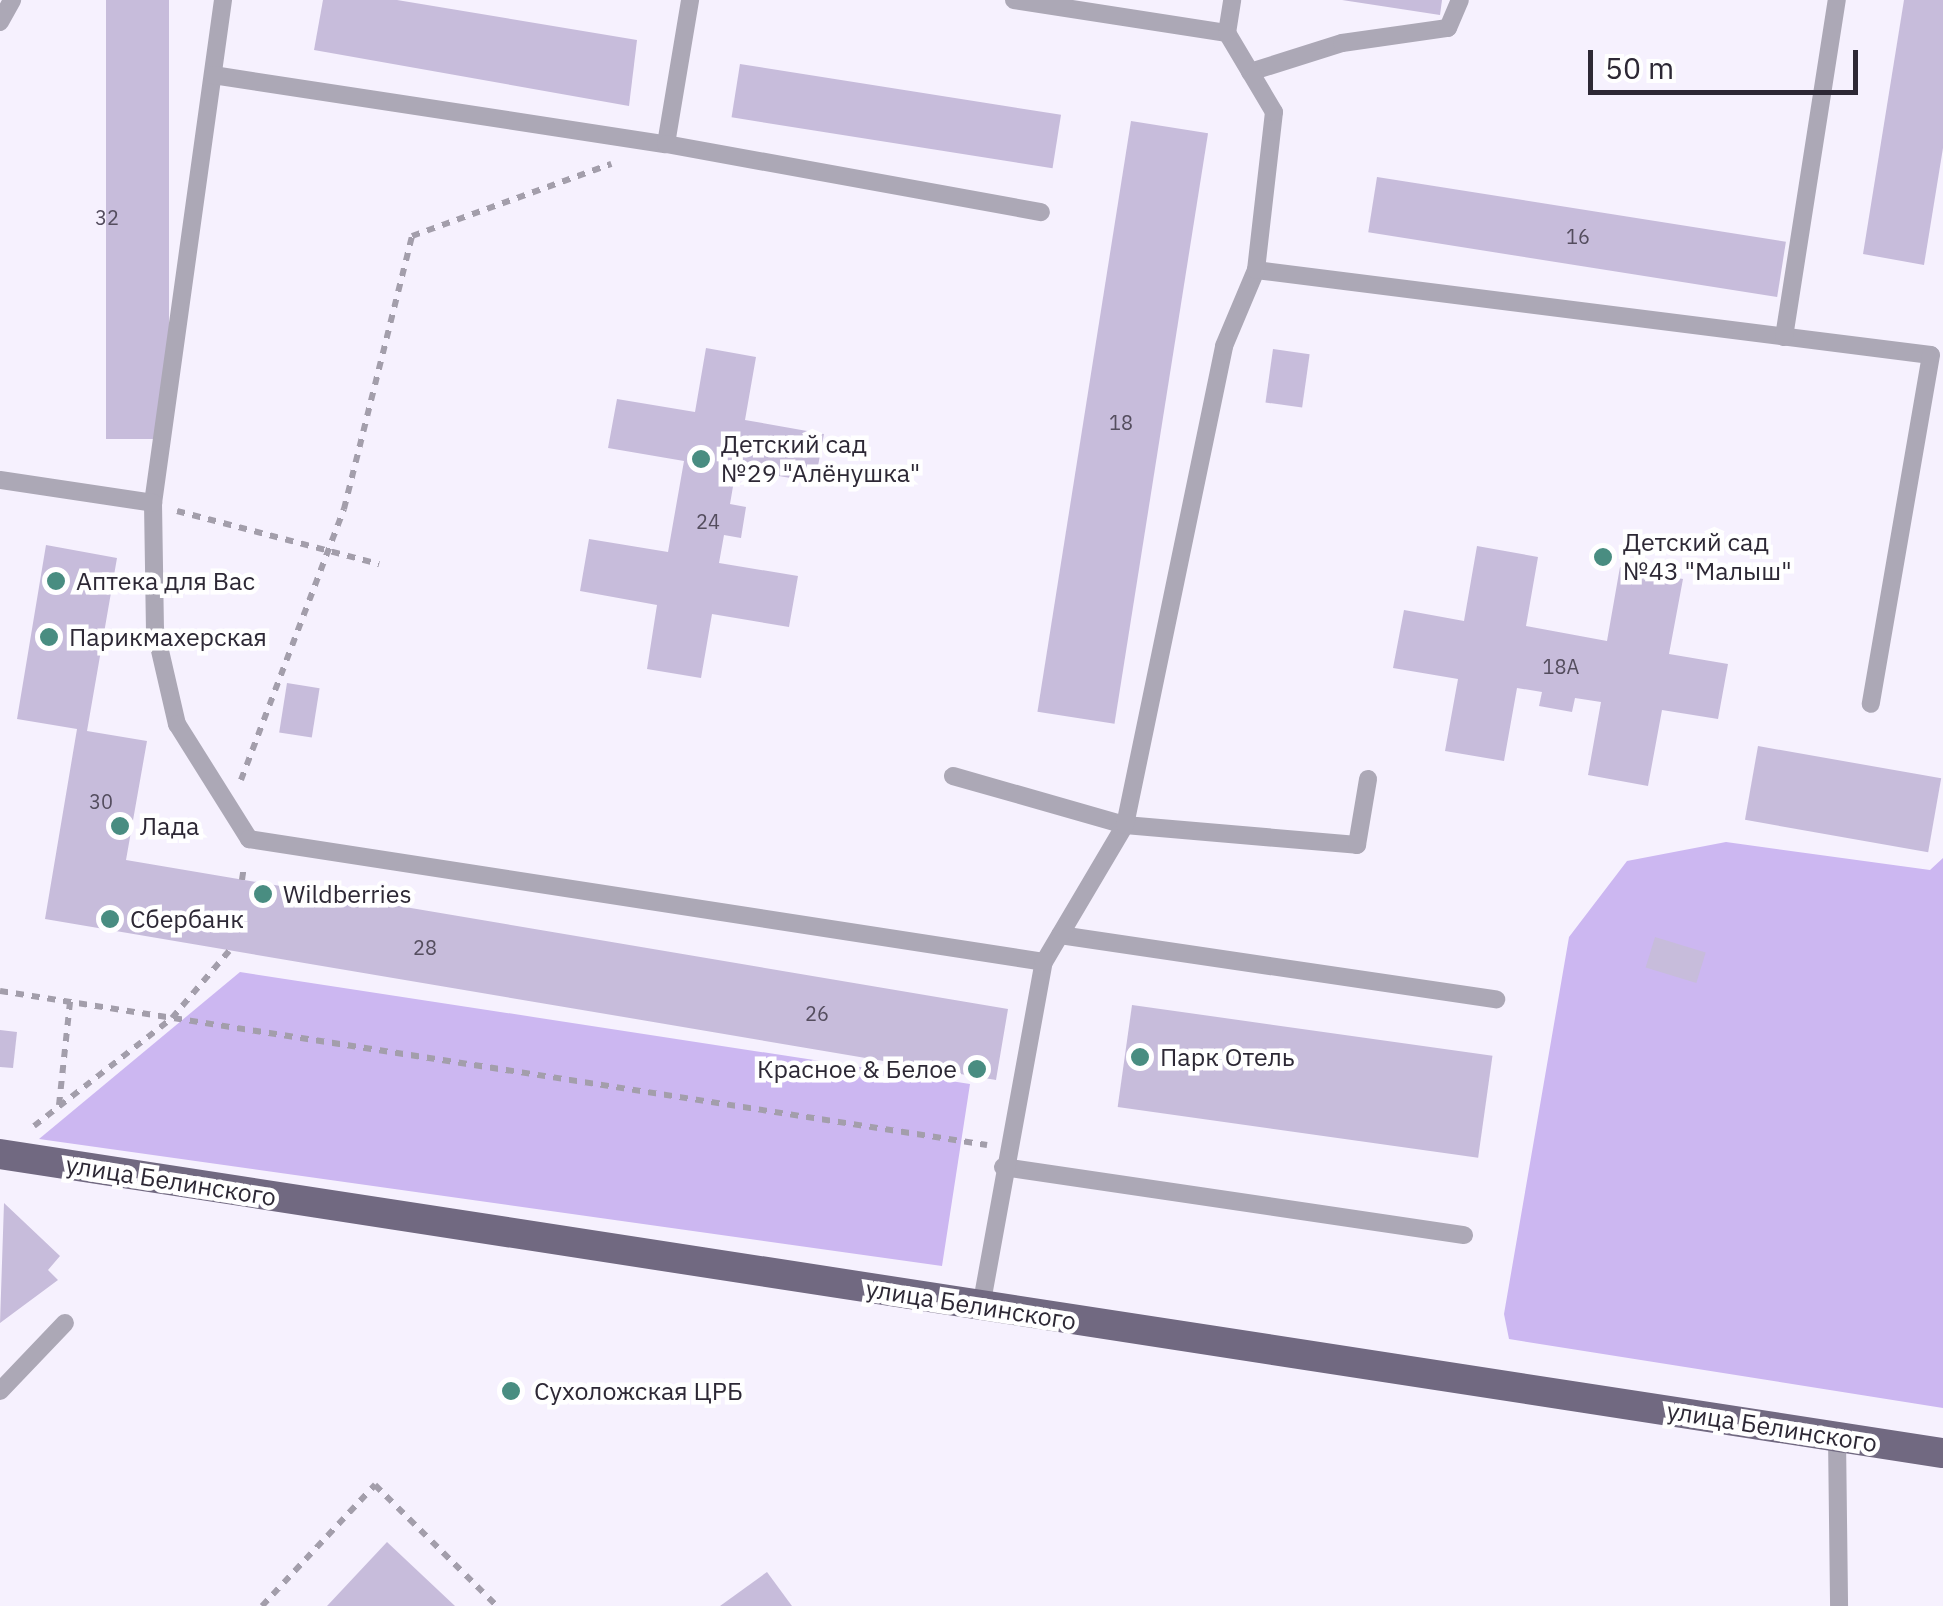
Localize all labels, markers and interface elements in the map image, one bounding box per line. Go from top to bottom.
scale bar [1593,30,1863,92]
text: 50 m [1605,48,1674,87]
house number: 32 [95,205,119,229]
house number: 16 [1566,224,1590,248]
house number: 18 [1109,410,1133,434]
place label: Детский сад №29 "Алёнушка" [721,430,920,489]
marker: Детский сад №29 "Алёнушка" [690,448,712,470]
house number: 24 [696,509,720,533]
place label: Детский сад №43 "Малыш" [1623,528,1792,587]
marker: Детский сад №43 "Малыш" [1592,546,1614,568]
place label: Аптека для Вас [76,566,255,596]
marker: Аптека для Вас [45,570,67,592]
place label: Парикмахерская [69,622,267,652]
marker: Парикмахерская [38,626,60,648]
house number: 18А [1543,654,1579,678]
house number: 30 [89,789,113,813]
place label: Лада [140,811,199,841]
marker: Лада [109,815,131,837]
place label: Wildberries [283,879,412,909]
marker: Wildberries [252,883,274,905]
place label: Сбербанк [130,904,244,934]
marker: Сбербанк [99,908,121,930]
house number: 28 [413,935,437,959]
house number: 26 [805,1001,829,1025]
place label: Парк Отель [1160,1042,1295,1072]
marker: Парк Отель [1129,1046,1151,1068]
place label: Красное & Белое [757,1054,957,1084]
marker: Красное & Белое [966,1058,988,1080]
street label: улица Белинского [64,1150,278,1212]
street label: улица Белинского [864,1274,1078,1336]
place label: Сухоложская ЦРБ [534,1376,743,1406]
marker: Сухоложская ЦРБ [498,1378,524,1404]
street label: улица Белинского [1665,1396,1879,1458]

